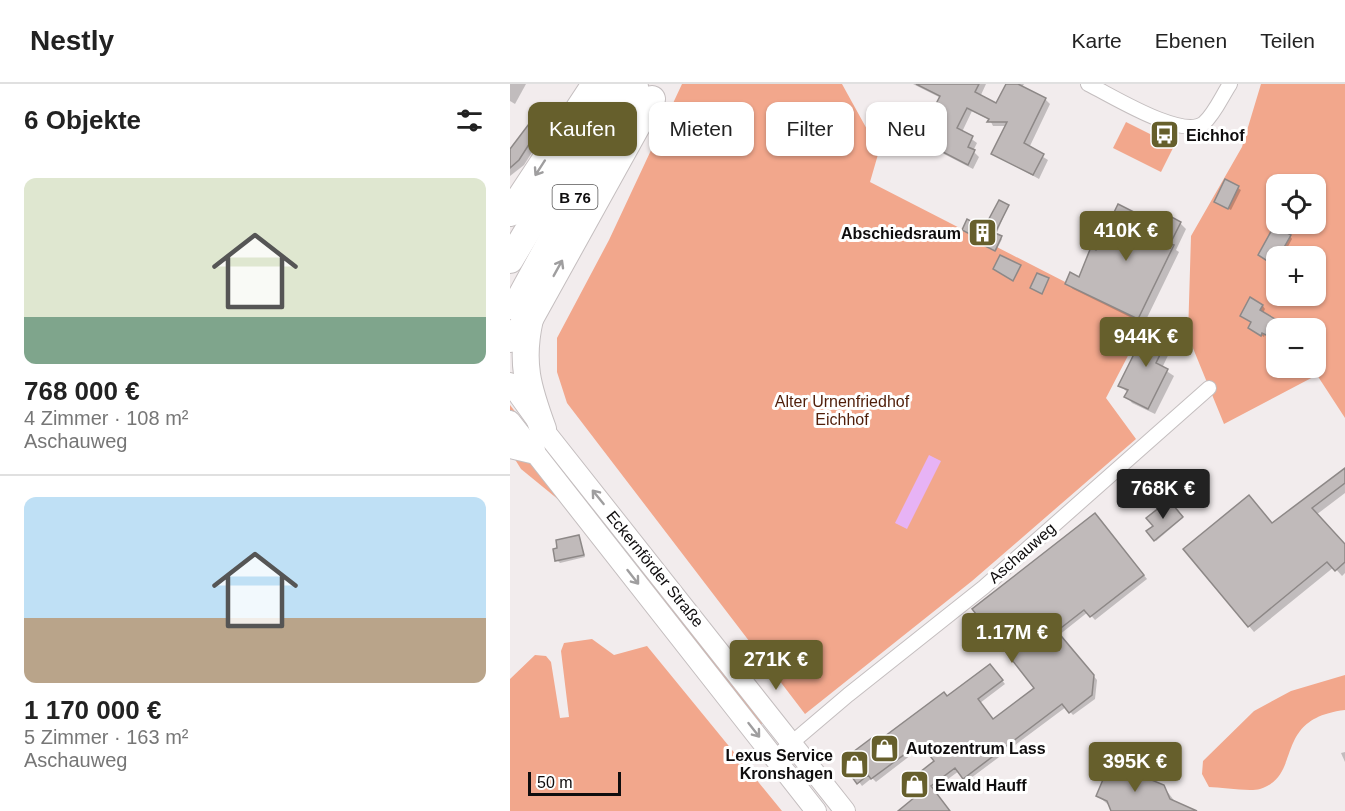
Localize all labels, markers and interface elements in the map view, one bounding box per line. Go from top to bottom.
text: Nestly [30,25,114,56]
text: Karte [1072,29,1122,52]
text: Ebenen [1155,29,1227,52]
text: Teilen [1260,29,1315,52]
chip: Kaufen [528,102,637,156]
chip: Mieten [649,102,754,156]
chip: Filter [766,102,854,156]
chip: Neu [866,102,947,156]
icon: filters [453,104,486,137]
text: 6 Objekte [24,105,141,135]
bus stop icon: Eichhof [1149,119,1181,151]
place label: Eichhof [1186,127,1245,144]
one-way arrow [534,160,547,177]
map controls [1266,174,1326,378]
button: locate [1266,174,1326,234]
road number: B 76 [552,185,598,209]
pin: 410K € [1077,211,1175,262]
icon: home [201,217,309,325]
building icon: Abschiedsraum [966,217,998,249]
text: 410K € [1094,219,1158,241]
place label: Abschiedsraum [841,225,961,242]
button: + [1266,246,1326,306]
one-way arrow [553,259,565,276]
pin: 944K € [1097,317,1195,368]
button: − [1266,318,1326,378]
text: 944K € [1114,325,1178,347]
text: 768 000 € [24,376,140,406]
park label: Alter Urnenfriedhof Eichhof [775,393,910,428]
text: 4 Zimmer · 108 m² [24,407,188,429]
text: Aschauweg [24,430,127,452]
pin: 768K € [1114,469,1212,520]
text: 768K € [1131,477,1195,499]
one-way arrow [591,489,604,505]
street label: Eckernförder Straße [603,508,707,630]
street label: Aschauweg [985,519,1059,587]
icon: home [201,536,309,644]
one-way arrow [626,569,639,585]
pin: 1.17M € [957,613,1067,664]
text: 1.17M € [976,621,1048,643]
pin: 271K € [727,640,825,691]
text: 271K € [744,648,808,670]
text: 1 170 000 € [24,695,161,725]
one-way arrow [747,722,760,738]
text: 5 Zimmer · 163 m² [24,726,188,748]
shop icon: Autozentrum Lass [869,732,901,764]
place label: Autozentrum Lass [906,740,1046,757]
pin: 395K € [1086,742,1184,793]
place label: Lexus Service Kronshagen [725,747,833,782]
shop icon: Lexus Service Kronshagen [838,748,870,780]
text: Aschauweg [24,749,127,771]
text: 395K € [1103,750,1167,772]
scale bar [528,769,621,796]
shop icon: Ewald Hauff [898,769,930,801]
text: 50 m [537,774,573,791]
place label: Ewald Hauff [935,777,1027,794]

